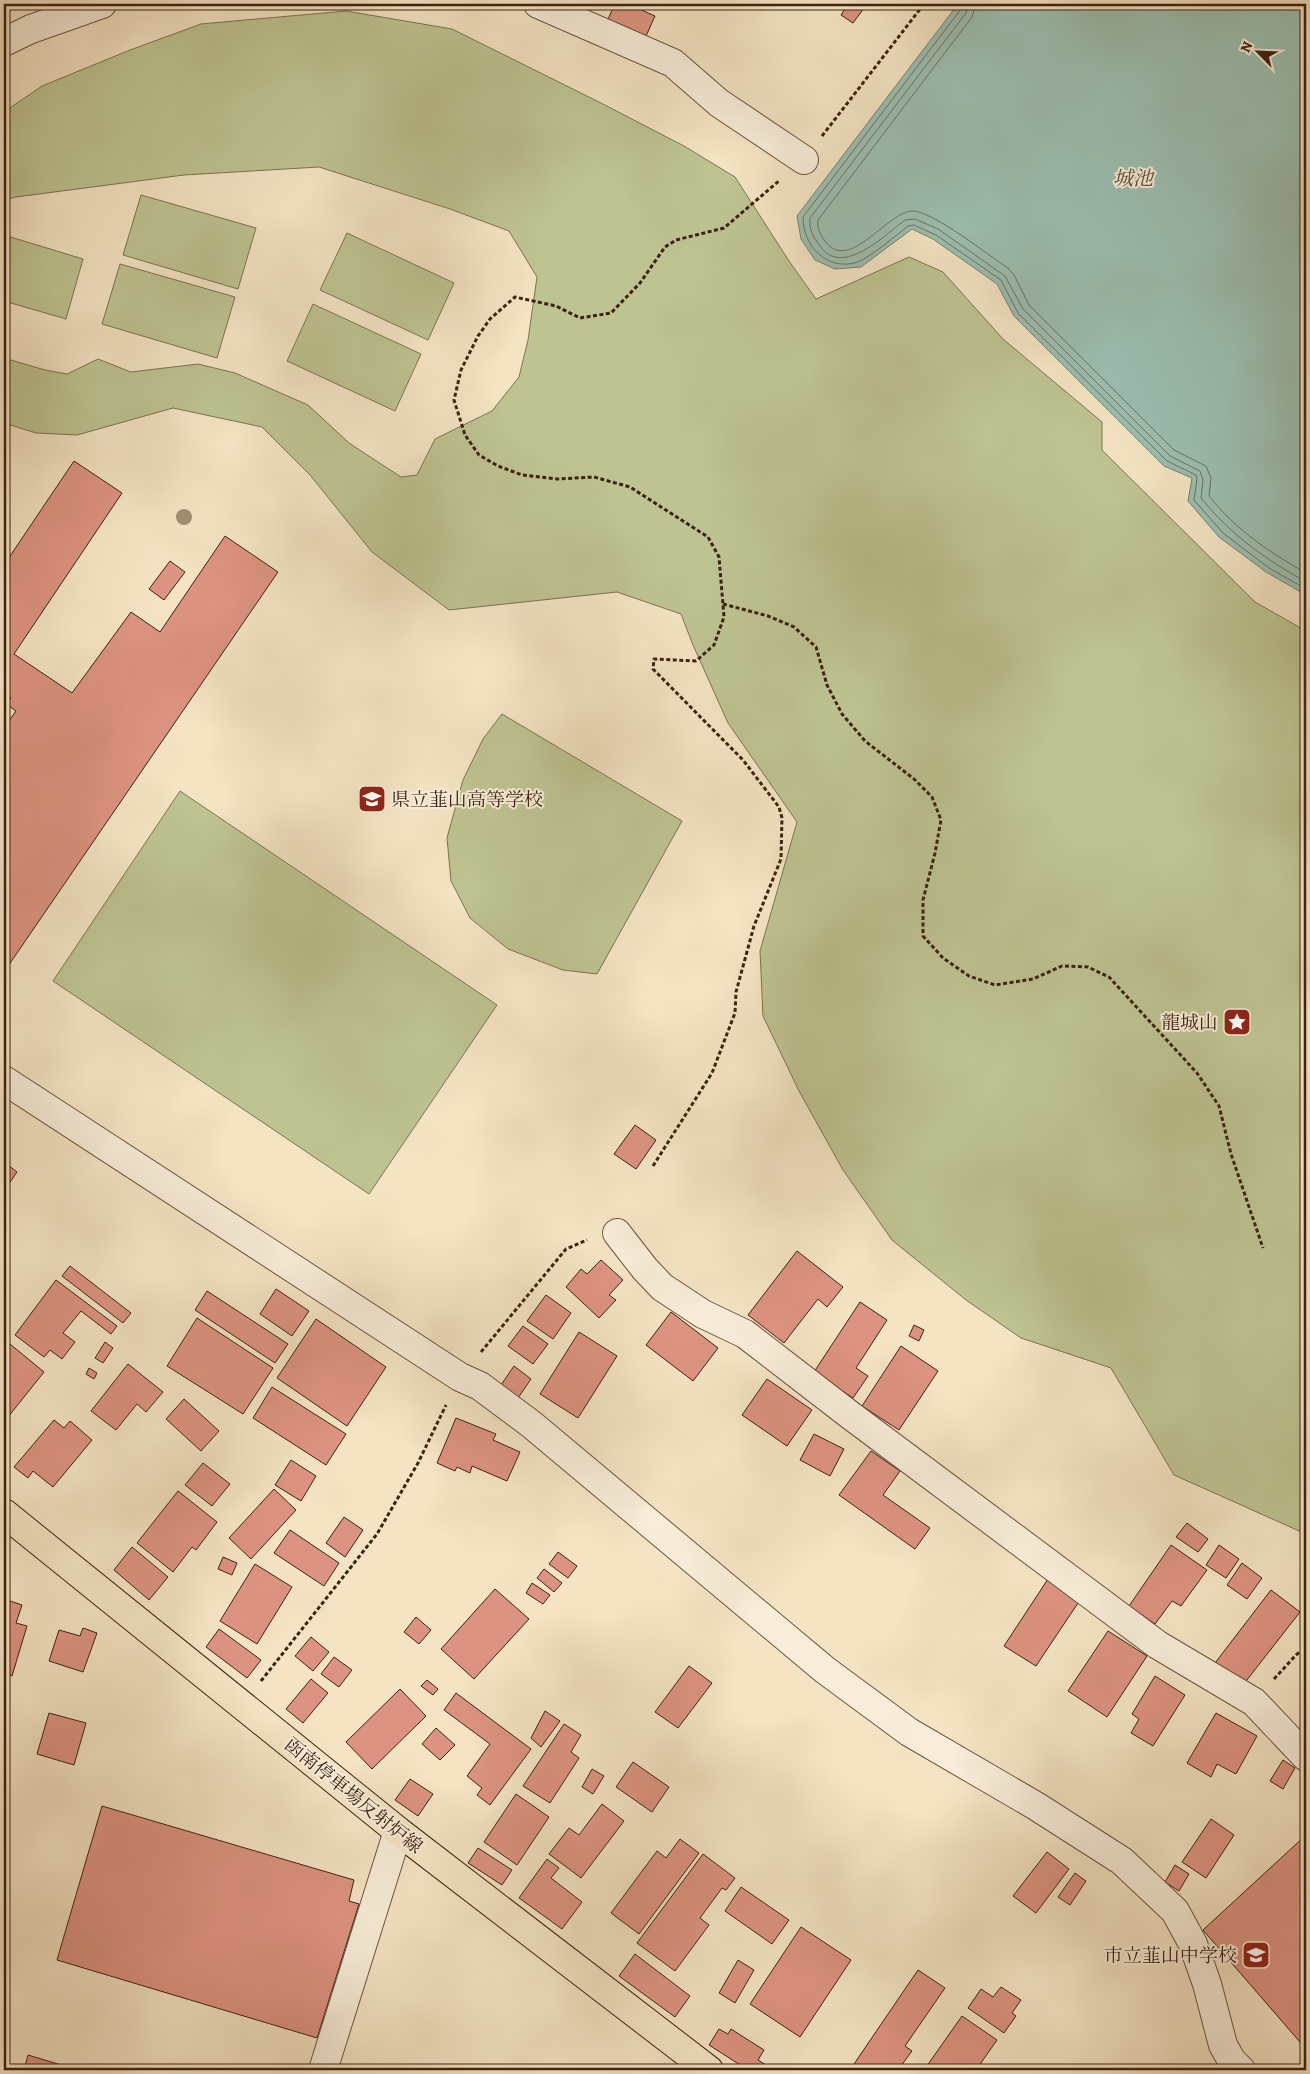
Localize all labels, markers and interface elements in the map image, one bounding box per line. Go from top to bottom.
north arrow [1232,28,1282,78]
text: N [1236,38,1257,55]
water label: 城池 [1113,165,1155,192]
school or university icon: 県立韮山高等学校 [357,784,387,814]
place label: 県立韮山高等学校 [391,787,543,813]
place icon: 龍城山 [1222,1007,1252,1037]
place label: 龍城山 [1161,1010,1218,1036]
street label: 函南停車場反射炉線 [279,1732,428,1860]
school or university icon: 市立韮山中学校 [1241,1940,1271,1970]
place label: 市立韮山中学校 [1104,1943,1237,1969]

